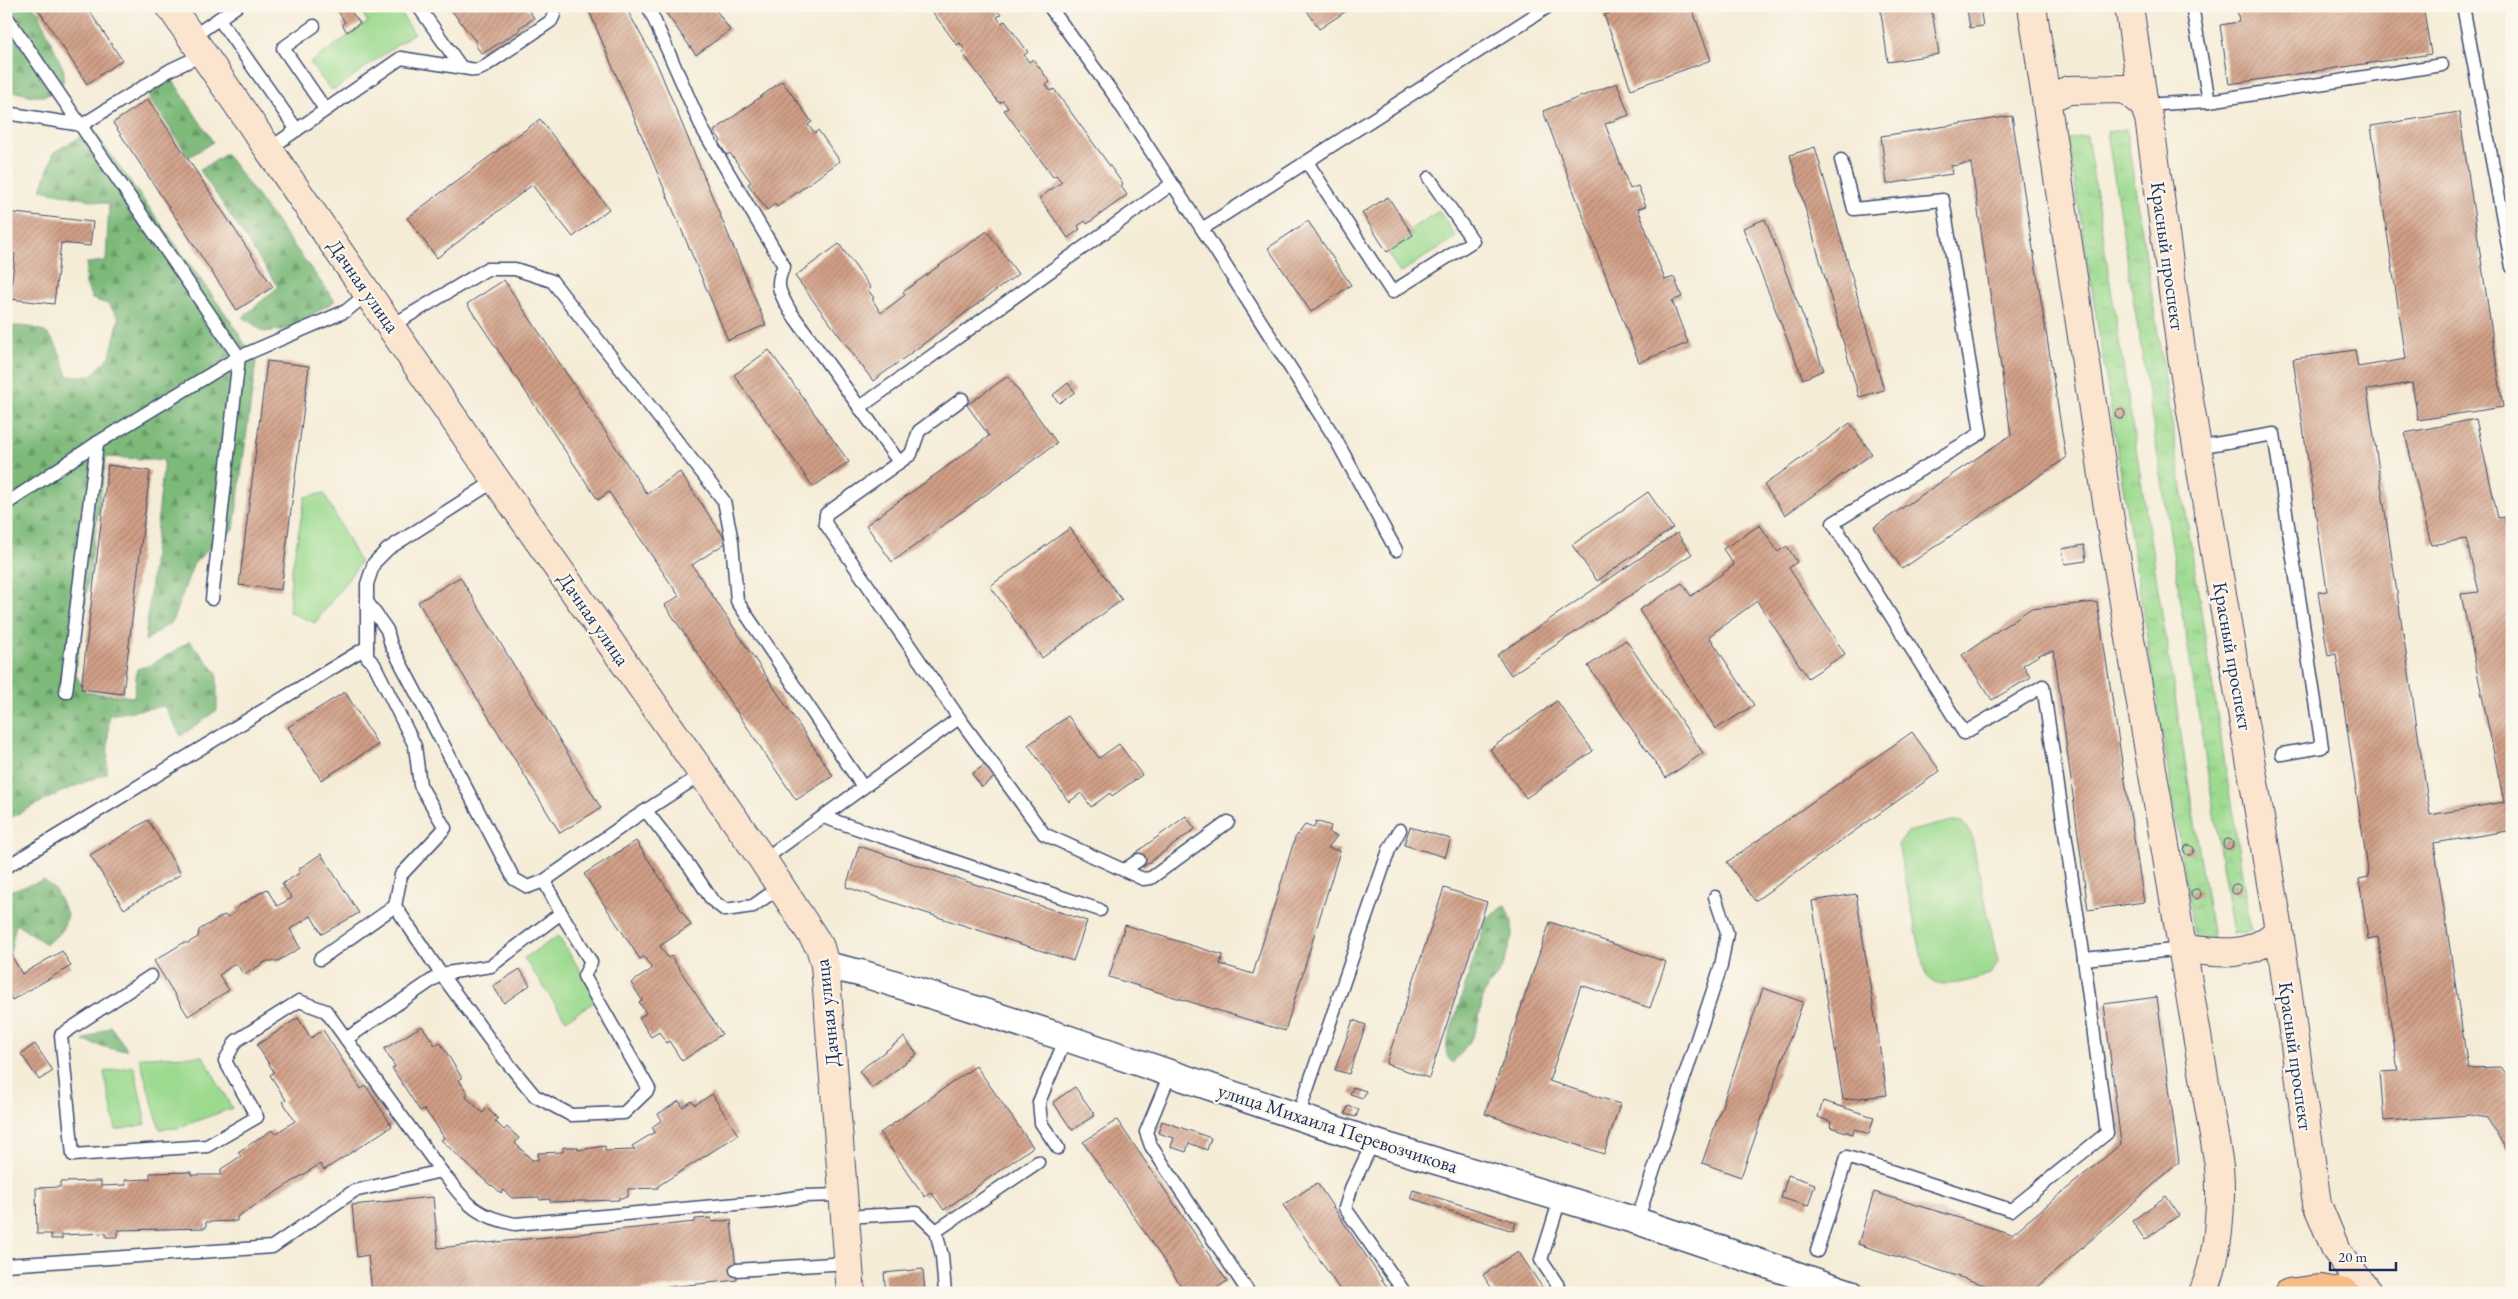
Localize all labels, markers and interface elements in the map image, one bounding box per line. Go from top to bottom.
street label: Красный проспект [2145,180,2191,332]
street label: Дачная улица [322,234,406,338]
street label: Дачная улица [552,567,636,671]
street label: Красный проспект [2207,580,2259,732]
street label: Дачная улица [808,958,846,1068]
street label: Красный проспект [2273,980,2319,1132]
street label: улица Михаила Перевозчикова [1215,1077,1461,1179]
scale bar [2330,1239,2397,1271]
text: 20 m [2338,1247,2367,1266]

